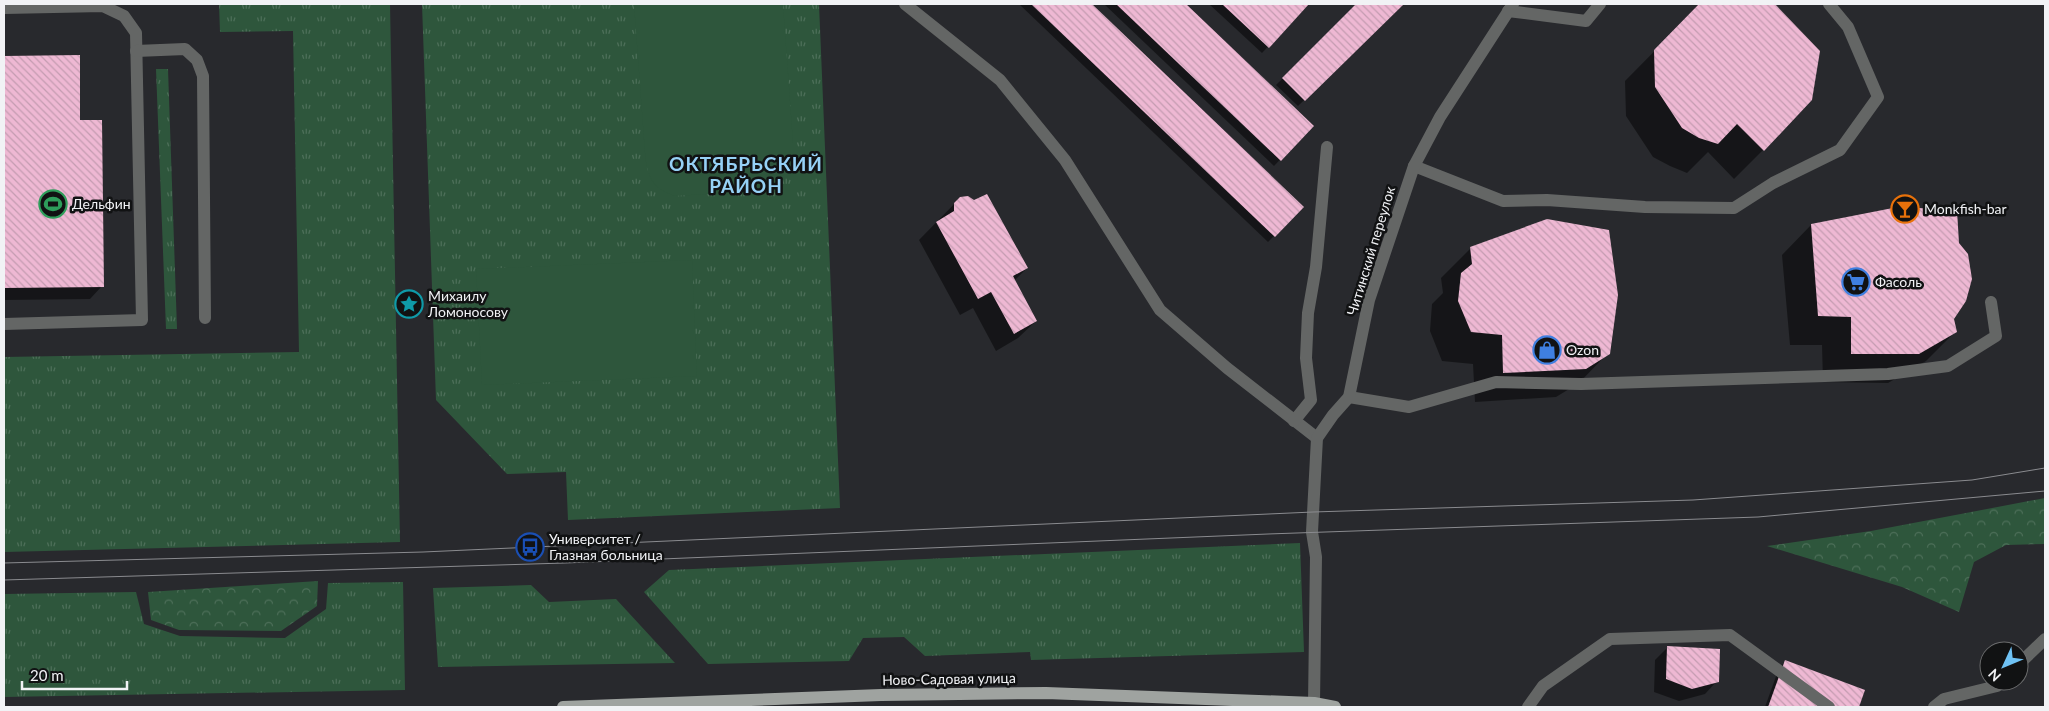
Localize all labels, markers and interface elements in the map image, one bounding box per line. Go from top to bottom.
district label: ОКТЯБРЬСКИЙ РАЙОН [669,152,823,197]
street label: Читинский переулок [1343,184,1398,317]
sports icon: Дельфин [38,189,68,219]
bar icon: Monkfish-bar [1890,194,1920,224]
place label: Дельфин [72,195,131,212]
place label: Monkfish-bar [1924,200,2007,217]
supermarket icon: Фасоль [1841,267,1871,297]
place label: Фасоль [1875,273,1922,290]
place label: Михаилу Ломоносову [427,287,509,320]
place icon: Михаилу Ломоносову [394,289,424,319]
shop icon: Ozon [1532,335,1562,365]
place label: Ozon [1566,341,1599,358]
place label: Университет / Глазная больница [549,530,663,563]
bus stop icon: Университет / Глазная больница [515,532,545,562]
north arrow [1979,641,2029,691]
scale bar [22,658,128,690]
text: 20 m [30,666,64,684]
text: N [1984,666,2004,685]
street label: Ново-Садовая улица [882,669,1016,688]

